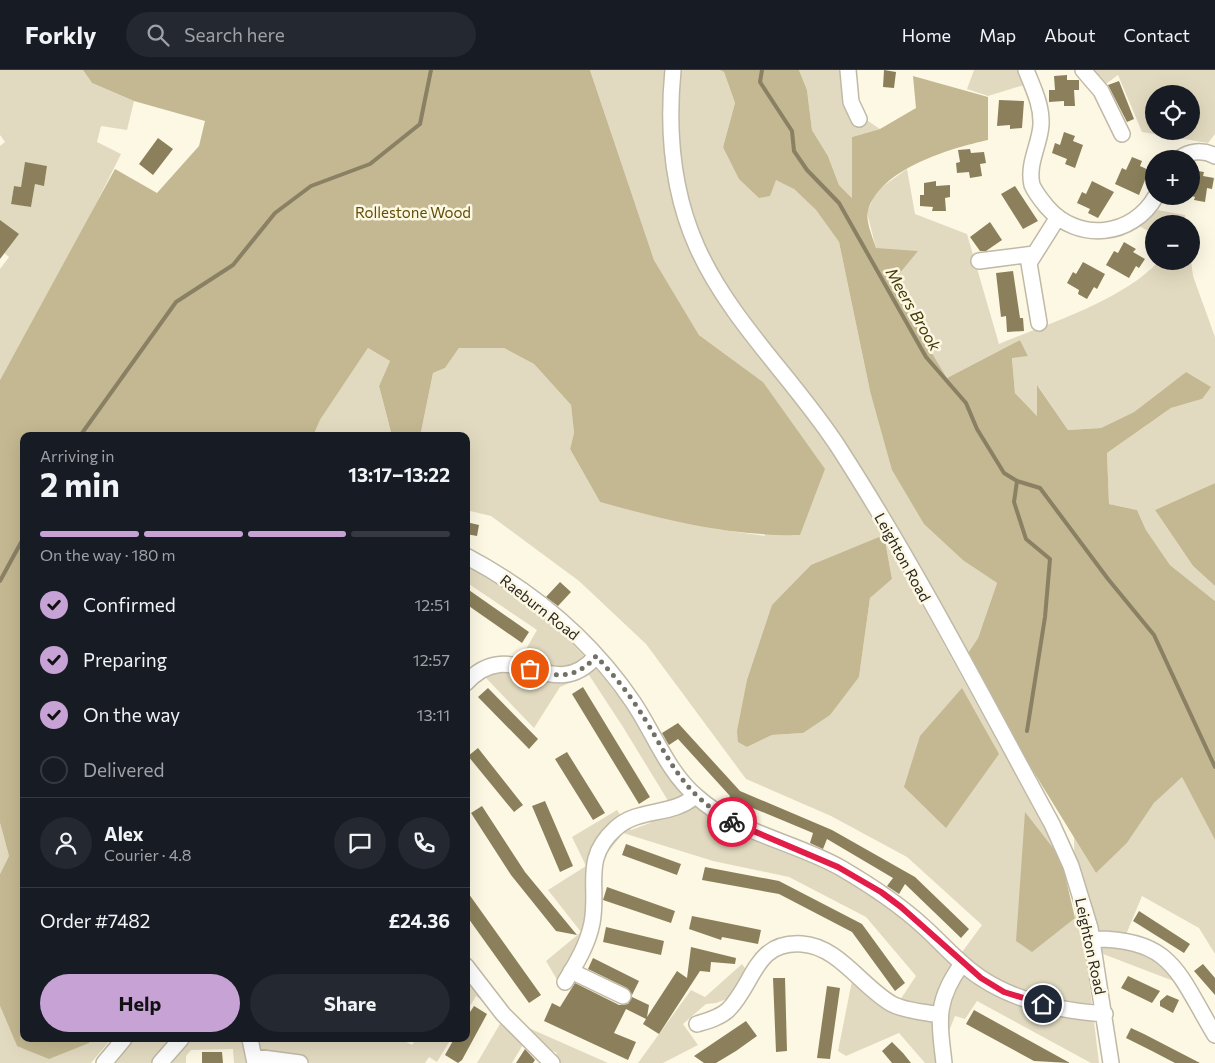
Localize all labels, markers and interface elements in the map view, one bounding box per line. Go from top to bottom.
search box [126,12,476,57]
text: Forkly [25,20,96,49]
icon: search [144,21,172,49]
text: Search here [184,23,285,46]
text: Home [902,24,951,46]
text: Map [979,24,1016,46]
text: About [1044,24,1096,46]
text: Contact [1124,24,1190,46]
map controls [1145,85,1200,270]
button: locate [1145,85,1200,140]
button: + [1145,150,1200,205]
park label: Rollestone Wood [355,203,471,221]
button: − [1145,215,1200,270]
water label: Meers Brook [883,264,946,354]
text: Arriving in [40,446,114,465]
text: 13:17–13:22 [348,463,450,486]
text: 2 min [40,464,120,504]
street label: Leighton Road [871,510,935,604]
text: On the way · 180 m [40,545,176,564]
street label: Raeburn Road [497,571,583,643]
icon: check [40,591,68,619]
text: Confirmed [83,593,176,616]
text: 12:51 [414,595,450,614]
icon: check [40,646,68,674]
text: Preparing [83,648,167,671]
pin [509,648,551,690]
text: 12:57 [413,650,450,669]
icon: bag [516,655,544,683]
icon: check [40,701,68,729]
text: On the way [83,703,180,726]
text: 13:11 [417,705,450,724]
text: Delivered [83,758,164,781]
courier [707,797,757,847]
icon: bike [718,808,746,836]
button: person [40,817,92,869]
button: chat [334,817,386,869]
button: phone [398,817,450,869]
text: Alex [104,822,144,845]
text: Courier · 4.8 [104,845,191,864]
street label: Leighton Road [1072,896,1110,996]
text: Order #7482 [40,909,150,932]
text: £24.36 [389,909,450,932]
button: Help [40,974,240,1032]
button: Share [250,974,450,1032]
pin [1022,983,1064,1025]
icon: home [1029,990,1057,1018]

